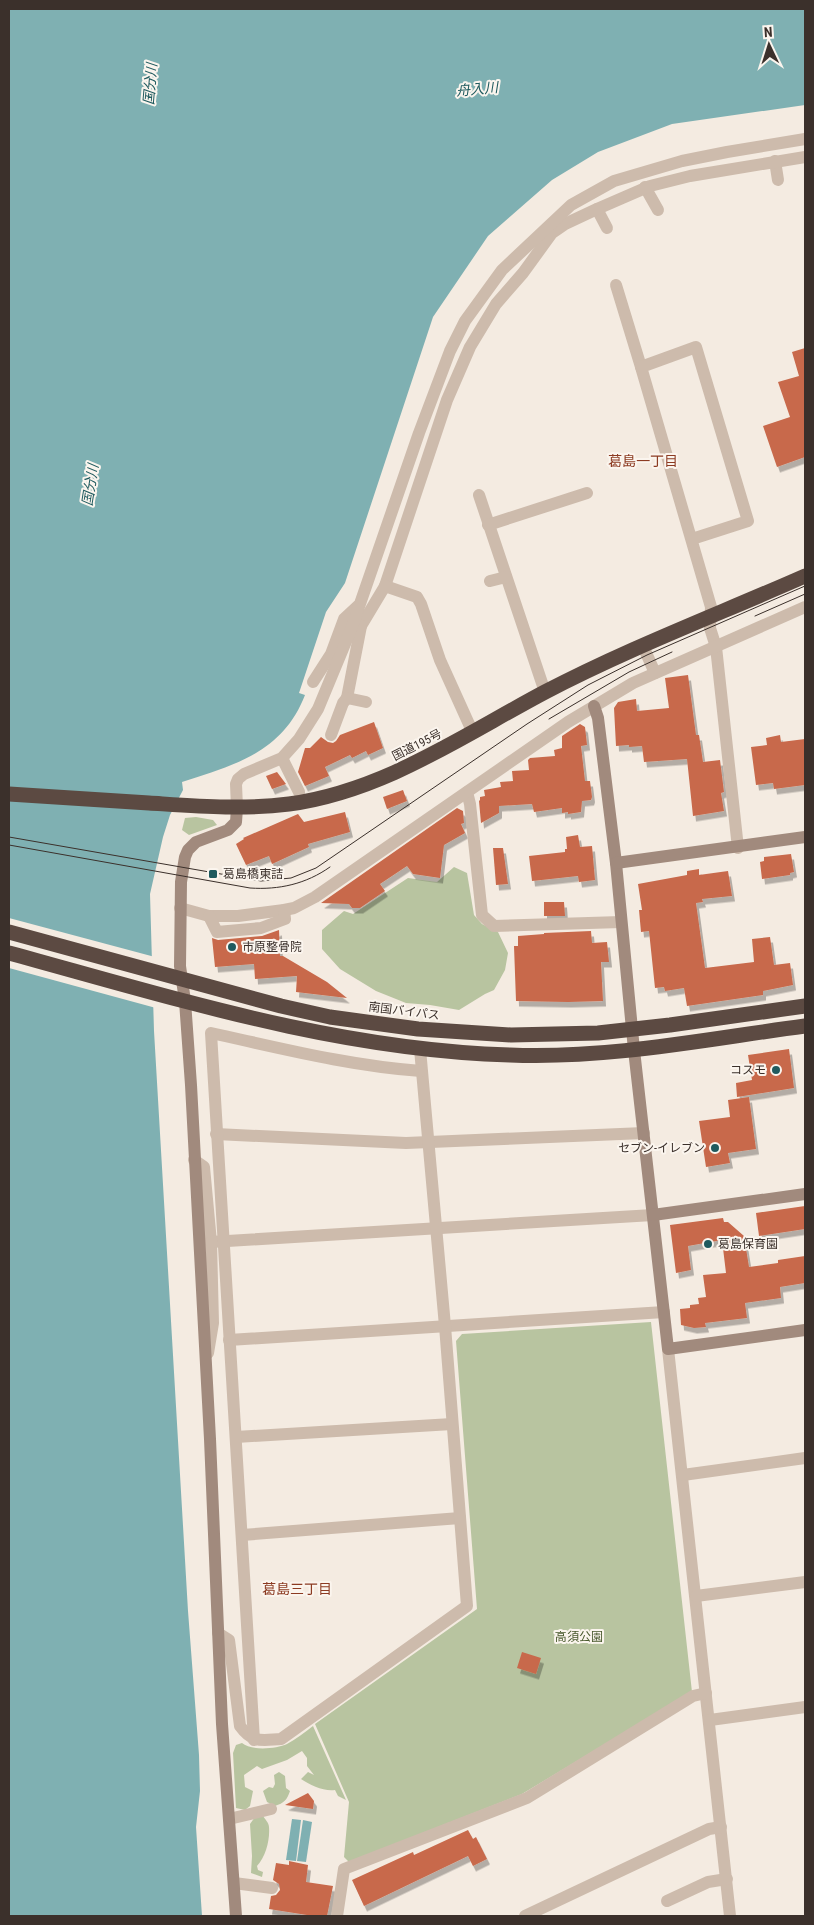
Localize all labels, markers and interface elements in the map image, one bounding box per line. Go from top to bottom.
north arrow [744,20,794,70]
text: N [763,24,773,40]
water label: 国分川 [140,60,160,106]
water label: 舟入川 [455,79,501,99]
district label: 葛島一丁目 [608,453,678,469]
water label: 国分川 [79,461,101,507]
street label: 国道195号 [390,727,444,763]
place label: 葛島橋東詰 [223,867,283,881]
marker: 葛島橋東詰 [207,868,219,880]
place label: 市原整骨院 [242,940,302,954]
marker: 市原整骨院 [226,941,238,953]
street label: 南国バイパス [368,1000,440,1022]
place label: コスモ [730,1063,766,1077]
marker: コスモ [770,1064,782,1076]
place label: セブン-イレブン [618,1141,705,1155]
marker: セブン-イレブン [709,1142,721,1154]
place label: 葛島保育園 [718,1237,778,1251]
marker: 葛島保育園 [702,1238,714,1250]
district label: 葛島三丁目 [262,1581,332,1597]
park label: 高須公園 [555,1630,603,1644]

